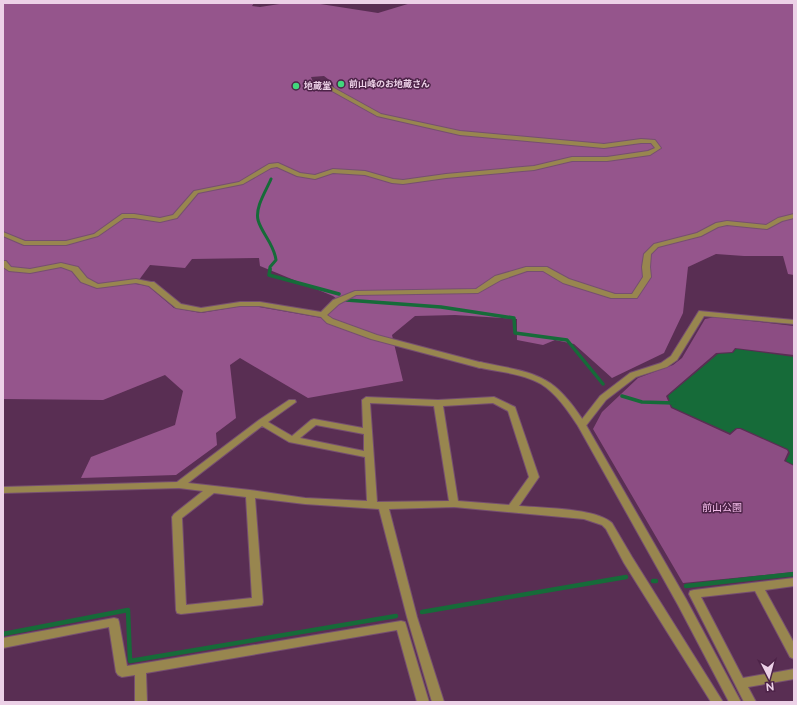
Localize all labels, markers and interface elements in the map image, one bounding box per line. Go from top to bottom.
place label: 前山峰のお地蔵さん [349,78,430,89]
marker: 前山峰のお地蔵さん [336,79,346,89]
marker: 地蔵堂 [291,81,301,91]
place label: 地蔵堂 [303,81,331,91]
park label: 前山公園 [702,502,742,513]
north arrow [749,657,789,697]
text: N [765,680,775,693]

